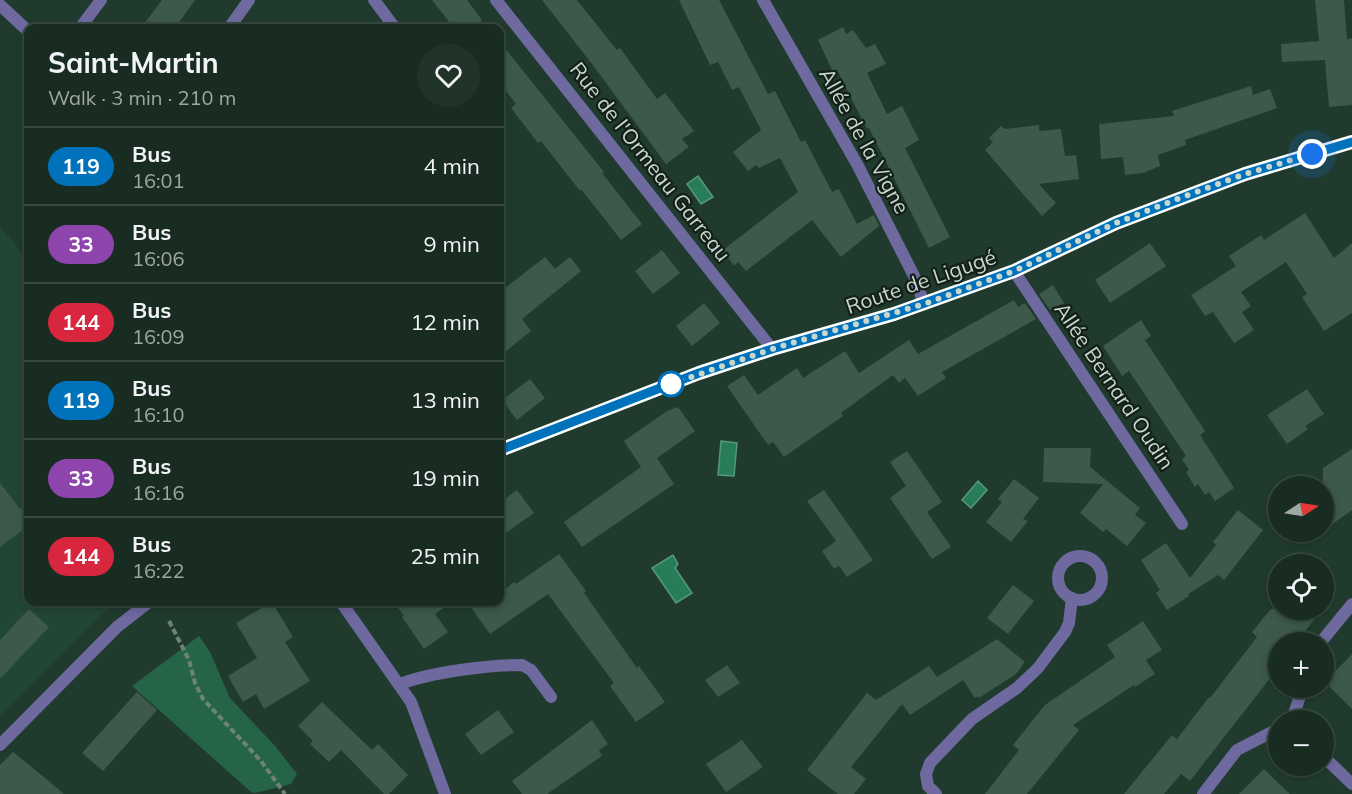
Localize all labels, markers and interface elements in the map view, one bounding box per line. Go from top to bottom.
button: heart [417,44,480,107]
text: Saint-Martin [48,45,219,80]
street label: Rue de l'Ormeau Garreau [565,57,737,266]
street label: Allée de la Vigne [814,63,916,218]
text: Walk · 3 min · 210 m [48,85,236,110]
your location [1297,139,1327,169]
text: Bus [132,140,171,168]
text: 4 min [424,152,480,180]
text: 119 [62,153,100,179]
text: 16:01 [132,168,185,193]
text: Bus [132,218,171,246]
text: 9 min [424,230,480,258]
text: 33 [68,231,94,257]
street label: Route de Ligugé [842,243,999,319]
text: 16:06 [132,246,185,271]
text: Bus [132,296,171,324]
street label: Allée Bernard Oudin [1049,297,1180,474]
text: 12 min [410,308,480,336]
text: 144 [62,309,100,335]
text: 16:09 [132,324,185,349]
unlabelled marker [658,371,684,397]
text: Bus [132,374,171,402]
text: 13 min [410,386,480,414]
text: 119 [62,387,100,413]
text: 16:10 [132,402,185,427]
text: Bus [132,452,171,480]
text: 19 min [410,464,480,492]
text: 33 [68,465,94,491]
north arrow [1268,476,1334,542]
map controls [1268,476,1334,776]
text: 16:16 [132,480,185,505]
text: Bus [132,530,171,558]
text: 25 min [410,542,480,570]
text: 144 [62,543,100,569]
button: locate [1268,554,1334,620]
text: 16:22 [132,558,185,583]
button: + [1268,632,1334,698]
button: − [1268,710,1334,776]

